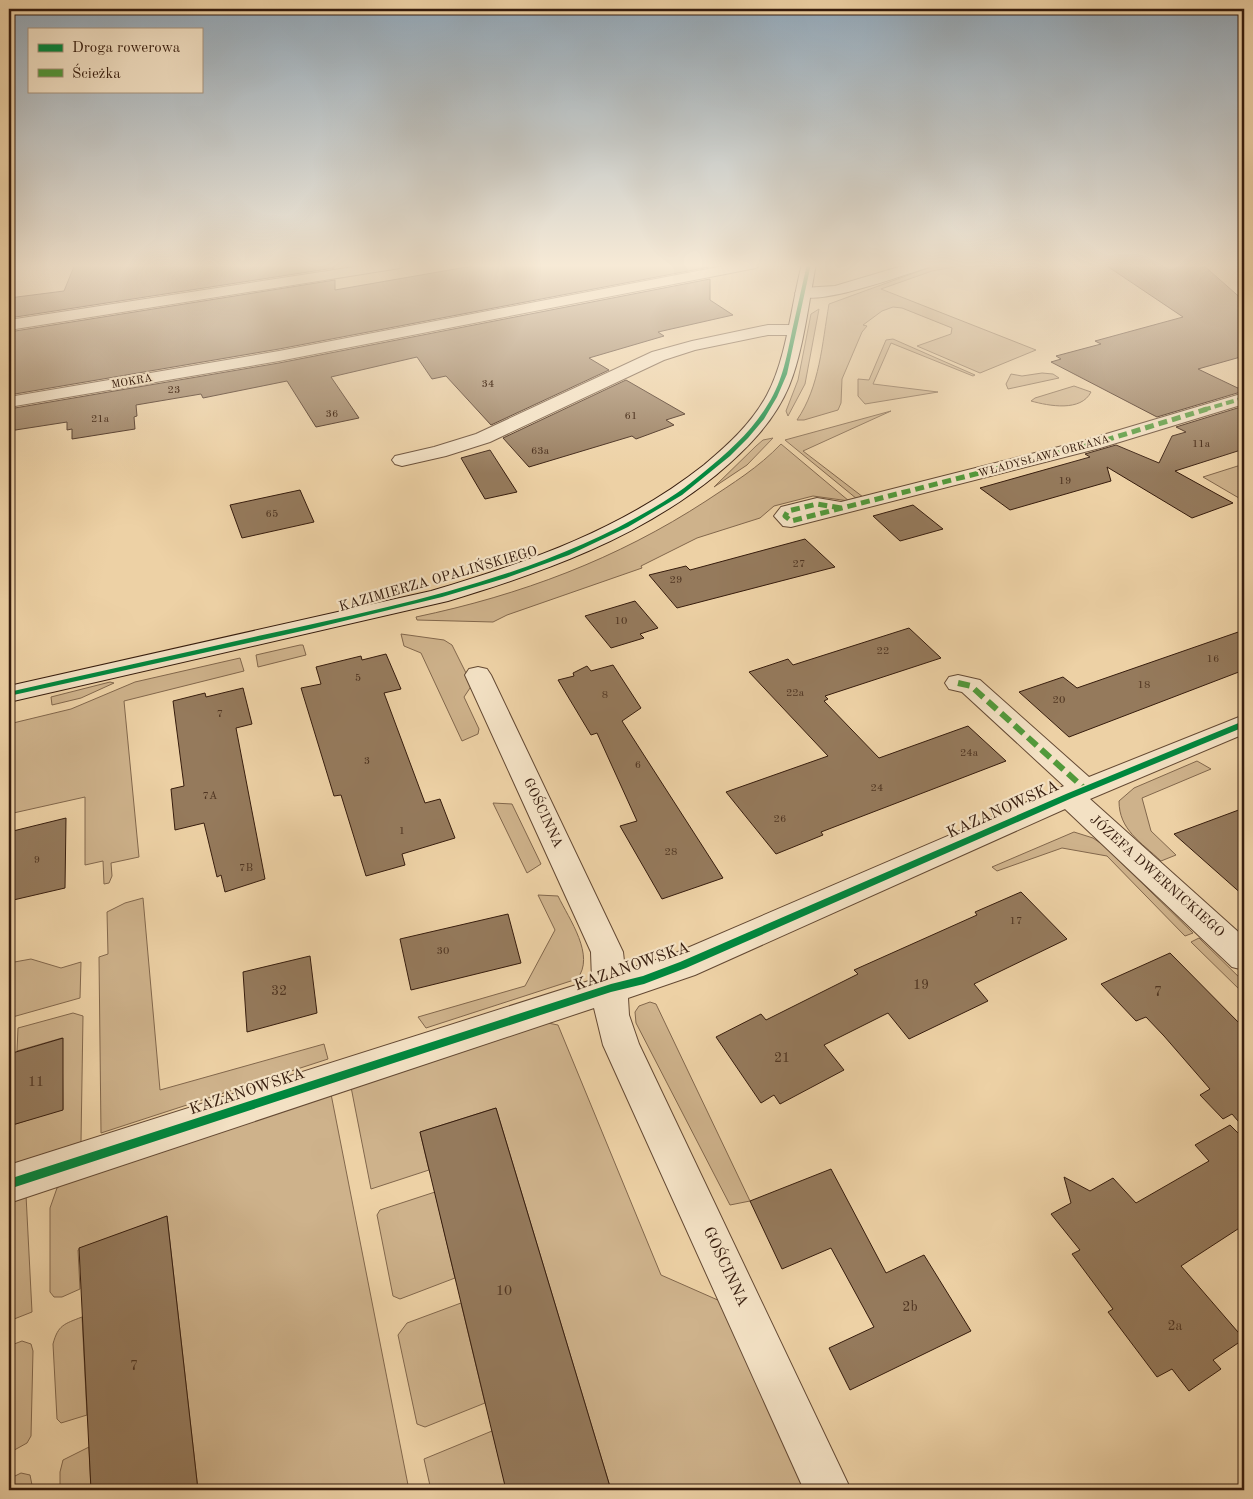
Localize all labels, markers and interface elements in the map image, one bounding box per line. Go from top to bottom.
legend [28,28,202,92]
text: Droga rowerowa [72,41,181,56]
text: Ścieżka [72,63,121,82]
street label: MOKRA [111,373,154,391]
house number: 34 [482,379,494,390]
house number: 23 [168,385,180,396]
house number: 36 [326,409,338,420]
house number: 61 [625,411,637,422]
house number: 21a [91,414,110,425]
street label: WŁADYSŁAWA ORKANA [977,434,1111,480]
house number: 11a [1192,439,1211,450]
house number: 63a [531,446,550,457]
house number: 19 [1059,476,1071,487]
house number: 65 [266,509,278,520]
street label: KAZIMIERZA OPALIŃSKIEGO [336,540,539,614]
house number: 27 [793,559,805,570]
house number: 29 [670,575,682,586]
house number: 10 [615,616,627,627]
house number: 22 [877,646,889,657]
house number: 16 [1207,654,1219,665]
house number: 5 [355,673,361,684]
house number: 18 [1138,680,1150,691]
house number: 22a [786,688,805,699]
house number: 8 [602,690,608,701]
house number: 20 [1053,695,1065,706]
house number: 7 [217,709,223,720]
house number: 24a [960,748,979,759]
house number: 3 [364,756,370,767]
house number: 6 [635,760,641,771]
street label: GOŚCINNA [521,774,569,850]
street label: KAZANOWSKA [945,778,1061,842]
house number: 24 [871,783,883,794]
house number: 7A [203,791,218,802]
street label: JÓZEFA DWERNICKIEGO [1087,809,1230,940]
house number: 26 [774,814,786,825]
house number: 1 [399,826,405,837]
house number: 28 [665,847,677,858]
house number: 9 [34,855,40,866]
house number: 7B [239,863,253,874]
house number: 17 [1010,916,1022,927]
street label: KAZANOWSKA [572,940,692,994]
house number: 30 [437,946,449,957]
house number: 19 [913,978,929,992]
house number: 32 [271,984,287,998]
house number: 7 [1154,985,1162,999]
house number: 21 [774,1051,790,1065]
street label: KAZANOWSKA [187,1066,307,1118]
house number: 11 [28,1075,44,1089]
street label: GOŚCINNA [700,1223,755,1309]
house number: 10 [496,1284,512,1298]
house number: 2b [902,1300,918,1314]
house number: 2a [1167,1319,1183,1333]
house number: 7 [130,1359,138,1373]

